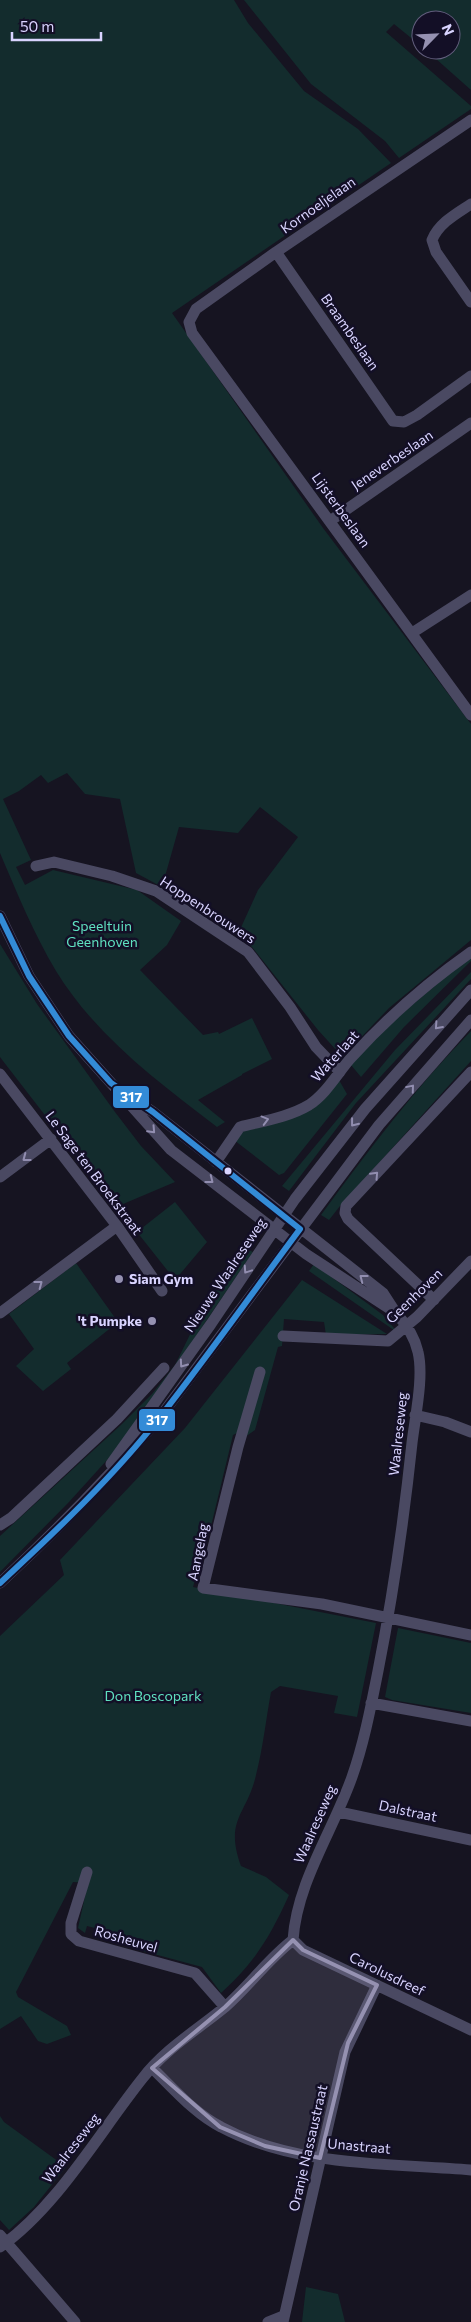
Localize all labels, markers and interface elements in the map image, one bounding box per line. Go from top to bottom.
scale bar [12,10,101,42]
north arrow [411,10,461,60]
text: 50 m [20,17,54,35]
text: N [438,21,458,38]
street label: Kornoeljelaan [277,173,358,237]
street label: Braambeslaan [318,290,383,373]
street label: Jeneverbeslaan [348,426,436,493]
street label: Lijsterbeslaan [309,469,374,550]
street label: Hoppenbrouwers [157,872,259,947]
park label: Speeltuin Geenhoven [66,917,138,950]
one-way arrow [435,1021,444,1030]
street label: Waterlaat [307,1026,362,1085]
line badge: 317 [112,1085,150,1109]
one-way arrow [405,1085,414,1094]
text: 317 [120,1088,142,1105]
street label: Le Sage ten Broekstraat [42,1107,147,1238]
one-way arrow [260,1116,268,1126]
one-way arrow [351,1117,360,1126]
one-way arrow [146,1124,155,1133]
one-way arrow [22,1152,32,1161]
unlabelled marker [223,1166,233,1176]
one-way arrow [369,1172,378,1181]
one-way arrow [204,1174,214,1183]
street label: Nieuwe Waalreseweg [180,1214,269,1335]
one-way arrow [243,1265,253,1274]
street label: Geenhoven [382,1265,445,1327]
place label: Siam Gym [129,1270,193,1287]
marker: Siam Gym [113,1273,125,1285]
one-way arrow [360,1276,369,1284]
one-way arrow [33,1281,42,1289]
place label: 't Pumpke [78,1312,142,1329]
marker: 't Pumpke [146,1315,158,1327]
one-way arrow [180,1358,189,1368]
street label: Waalreseweg [385,1391,410,1477]
line badge: 317 [138,1408,176,1432]
text: 317 [146,1411,168,1428]
street label: Aangelag [184,1521,211,1582]
park label: Don Boscopark [104,1687,202,1704]
street label: Waalreseweg [290,1782,340,1866]
street label: Dalstraat [377,1796,439,1825]
street label: Rosheuvel [93,1921,160,1956]
street label: Carolusdreef [347,1948,428,1999]
street label: Oranje Nassaustraat [285,2083,330,2213]
street label: Waalreseweg [38,2109,103,2186]
street label: Unastraat [327,2134,392,2157]

